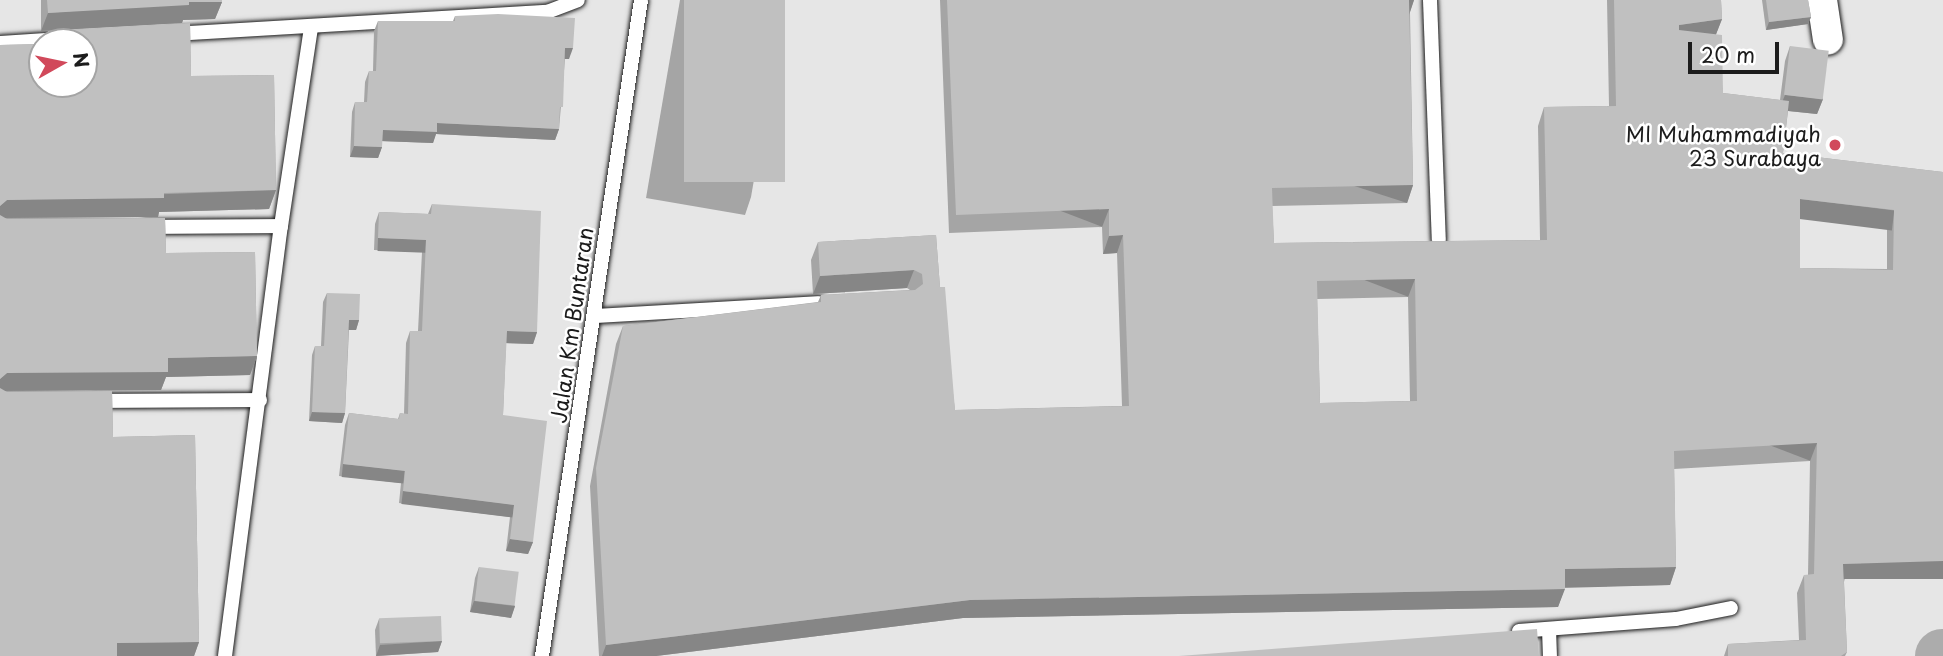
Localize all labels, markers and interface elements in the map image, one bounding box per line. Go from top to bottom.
north arrow [28,28,98,98]
scale bar [1691,28,1782,72]
text: 20 m [1701,38,1755,70]
text: N [67,50,97,70]
place label: MI Muhammadiyah 23 Surabaya [1623,120,1821,170]
marker: MI Muhammadiyah 23 Surabaya [1827,137,1843,153]
street label: Jalan Km Buntaran [545,225,597,425]

